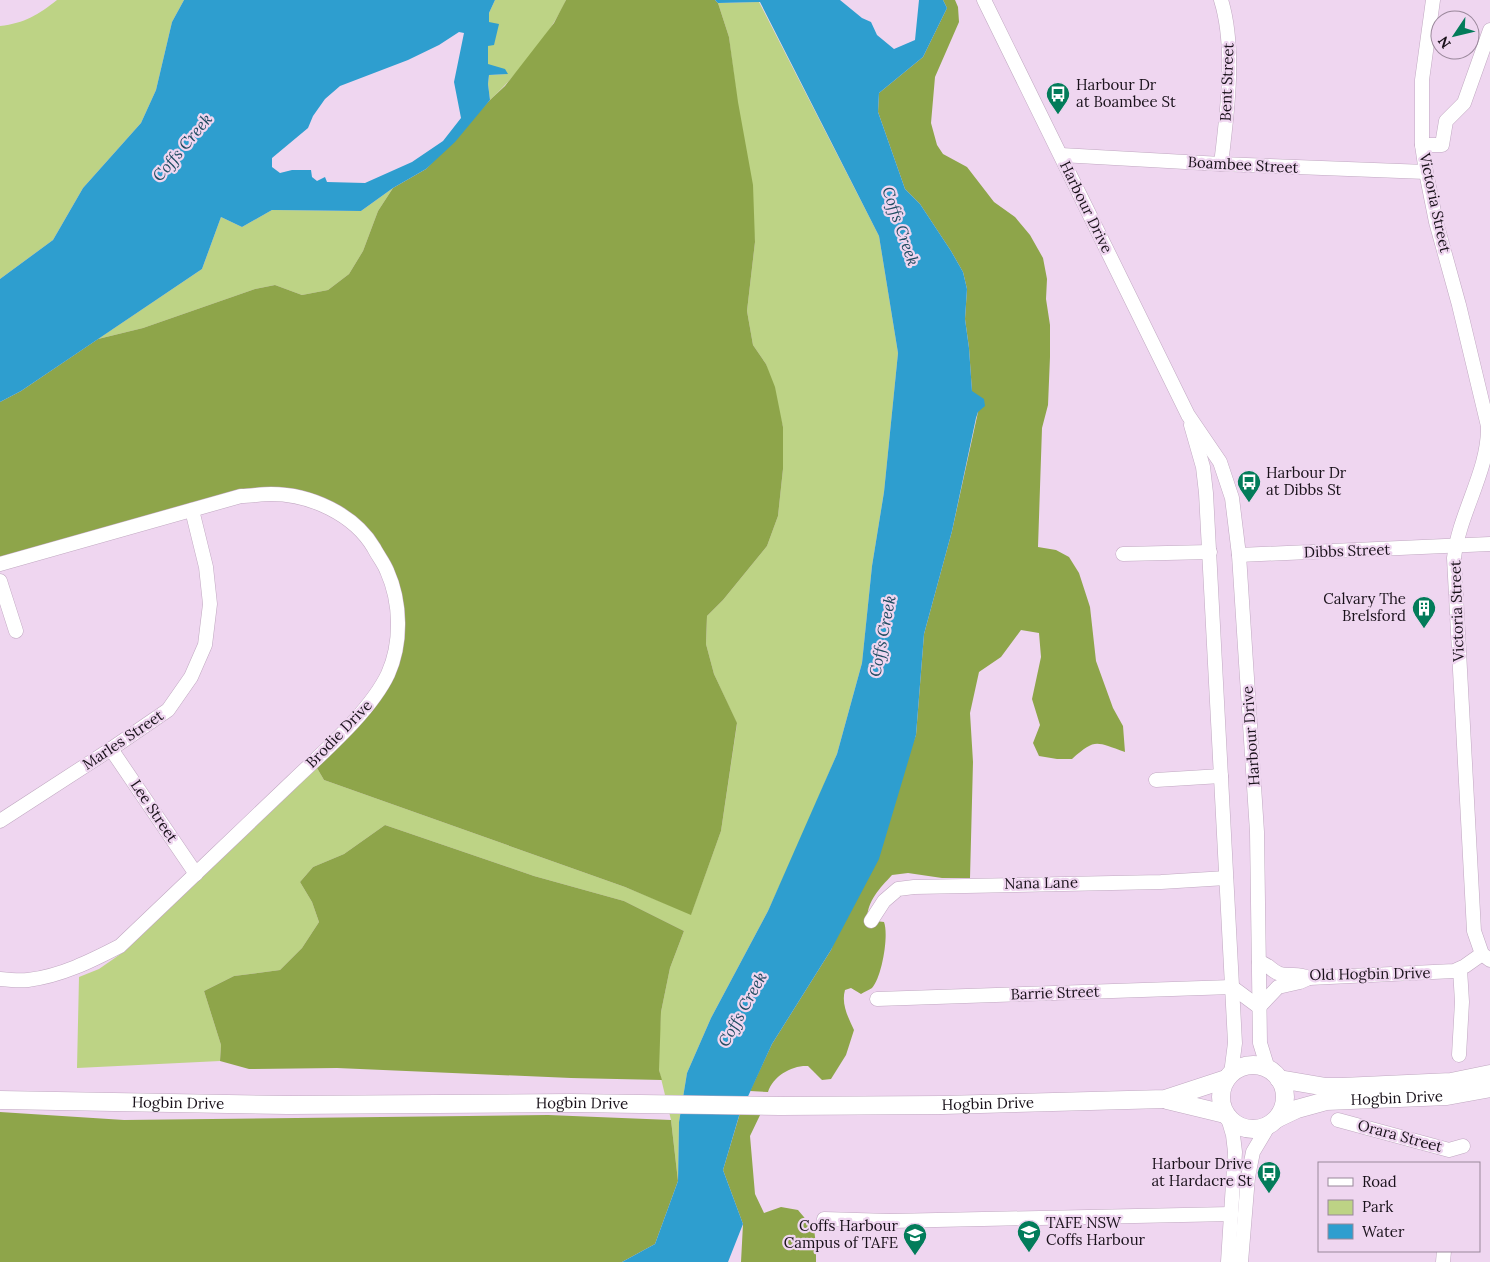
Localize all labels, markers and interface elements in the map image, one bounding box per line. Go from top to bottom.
north arrow [1430,10,1480,60]
text: N [1434,33,1455,52]
street label: Bent Street [1216,42,1237,122]
place label: Harbour Dr at Boambee St [1076,75,1176,111]
bus stop icon: Harbour Dr at Boambee St [1045,81,1071,115]
water label: Coffs Creek [148,109,216,185]
street label: Victoria Street [1415,150,1455,255]
street label: Boambee Street [1187,152,1299,177]
street label: Harbour Drive [1056,158,1117,256]
water label: Coffs Creek [878,184,924,268]
place label: Harbour Dr at Dibbs St [1266,463,1347,499]
bus stop icon: Harbour Dr at Dibbs St [1236,469,1262,503]
street label: Dibbs Street [1304,539,1391,561]
street label: Victoria Street [1445,560,1468,663]
place label: Calvary The Brelsford [1323,589,1406,625]
water label: Coffs Creek [864,594,900,678]
building icon: Calvary The Brelsford [1411,595,1437,629]
street label: Harbour Drive [1238,685,1263,787]
street label: Brodie Drive [302,696,376,772]
street label: Marles Street [79,705,167,774]
street label: Lee Street [127,776,182,846]
street label: Nana Lane [1004,872,1078,893]
street label: Old Hogbin Drive [1309,963,1431,984]
water label: Coffs Creek [713,968,771,1050]
street label: Barrie Street [1010,981,1100,1004]
street label: Hogbin Drive [1350,1086,1443,1109]
street label: Hogbin Drive [132,1092,224,1113]
street label: Hogbin Drive [536,1093,628,1113]
street label: Hogbin Drive [941,1093,1034,1114]
street label: Orara Street [1356,1115,1445,1156]
place label: Harbour Drive at Hardacre St [1151,1154,1252,1190]
bus stop icon: Harbour Drive at Hardacre St [1256,1160,1282,1194]
legend [1318,1162,1480,1252]
text: Road [1362,1172,1397,1191]
text: Park [1362,1197,1393,1216]
place label: TAFE NSW Coffs Harbour [1046,1213,1146,1249]
place label: Coffs Harbour Campus of TAFE [784,1216,899,1252]
school or university icon: TAFE NSW Coffs Harbour [1016,1219,1042,1253]
school or university icon: Coffs Harbour Campus of TAFE [902,1222,928,1256]
text: Water [1362,1222,1405,1241]

